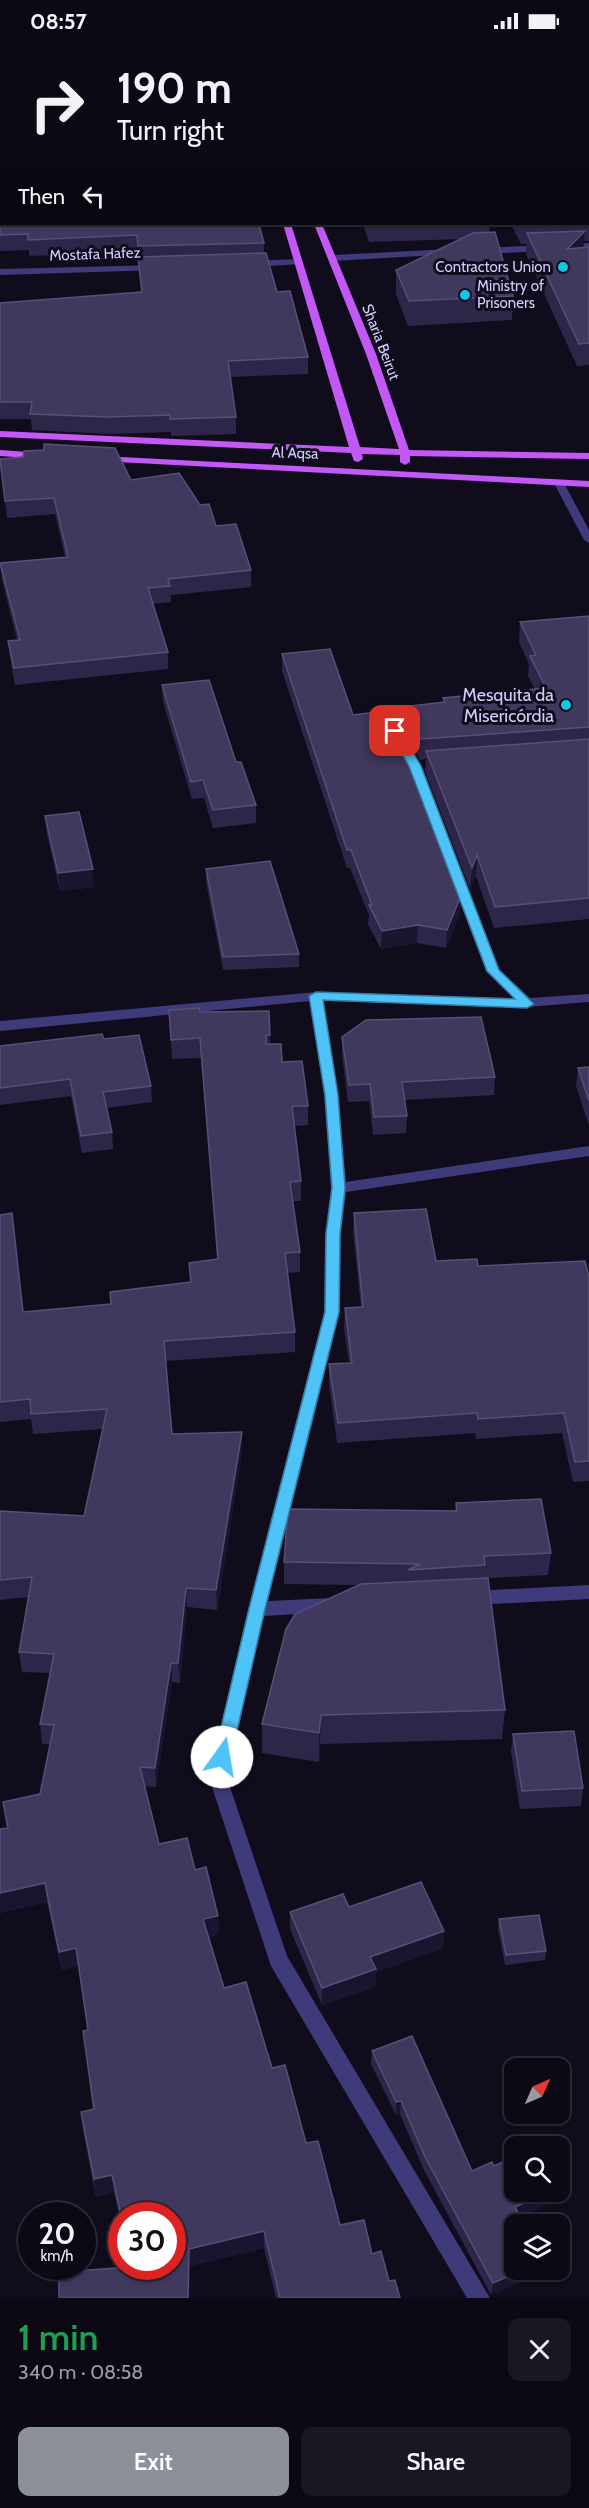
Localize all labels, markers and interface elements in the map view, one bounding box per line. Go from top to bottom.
text: 08:57 [30,8,87,35]
text: 190 m [117,62,232,114]
icon: right [18,66,96,144]
text: Turn right [117,114,224,147]
icon: left [77,180,110,213]
text: Then [18,183,65,210]
street label: Mostafa Hafez [49,243,141,265]
place label: Contractors Union [435,258,551,276]
marker: Contractors Union [556,260,570,274]
place label: Ministry of Prisoners [477,277,544,312]
marker: Ministry of Prisoners [458,288,472,302]
street label: Sharia Beirut [358,301,404,383]
street label: Al Aqsa [271,443,320,463]
place label: Mesquita da Misericórdia [462,684,554,727]
marker: Mesquita da Misericórdia [559,698,573,712]
pin [369,705,420,756]
icon: arrive [378,714,411,747]
position arrow [190,1725,254,1789]
north arrow [504,2058,570,2124]
map controls [504,2058,570,2280]
button: search [504,2136,570,2202]
speed limit sign: 30 [108,2202,186,2280]
button: layers [504,2214,570,2280]
text: 20 [38,2215,76,2252]
text: km/h [41,2247,73,2265]
text: 1 min [18,2315,98,2359]
button: close [508,2318,571,2381]
text: 340 m · 08:58 [18,2360,143,2384]
button: Exit [18,2427,289,2496]
button: Share [301,2427,571,2496]

